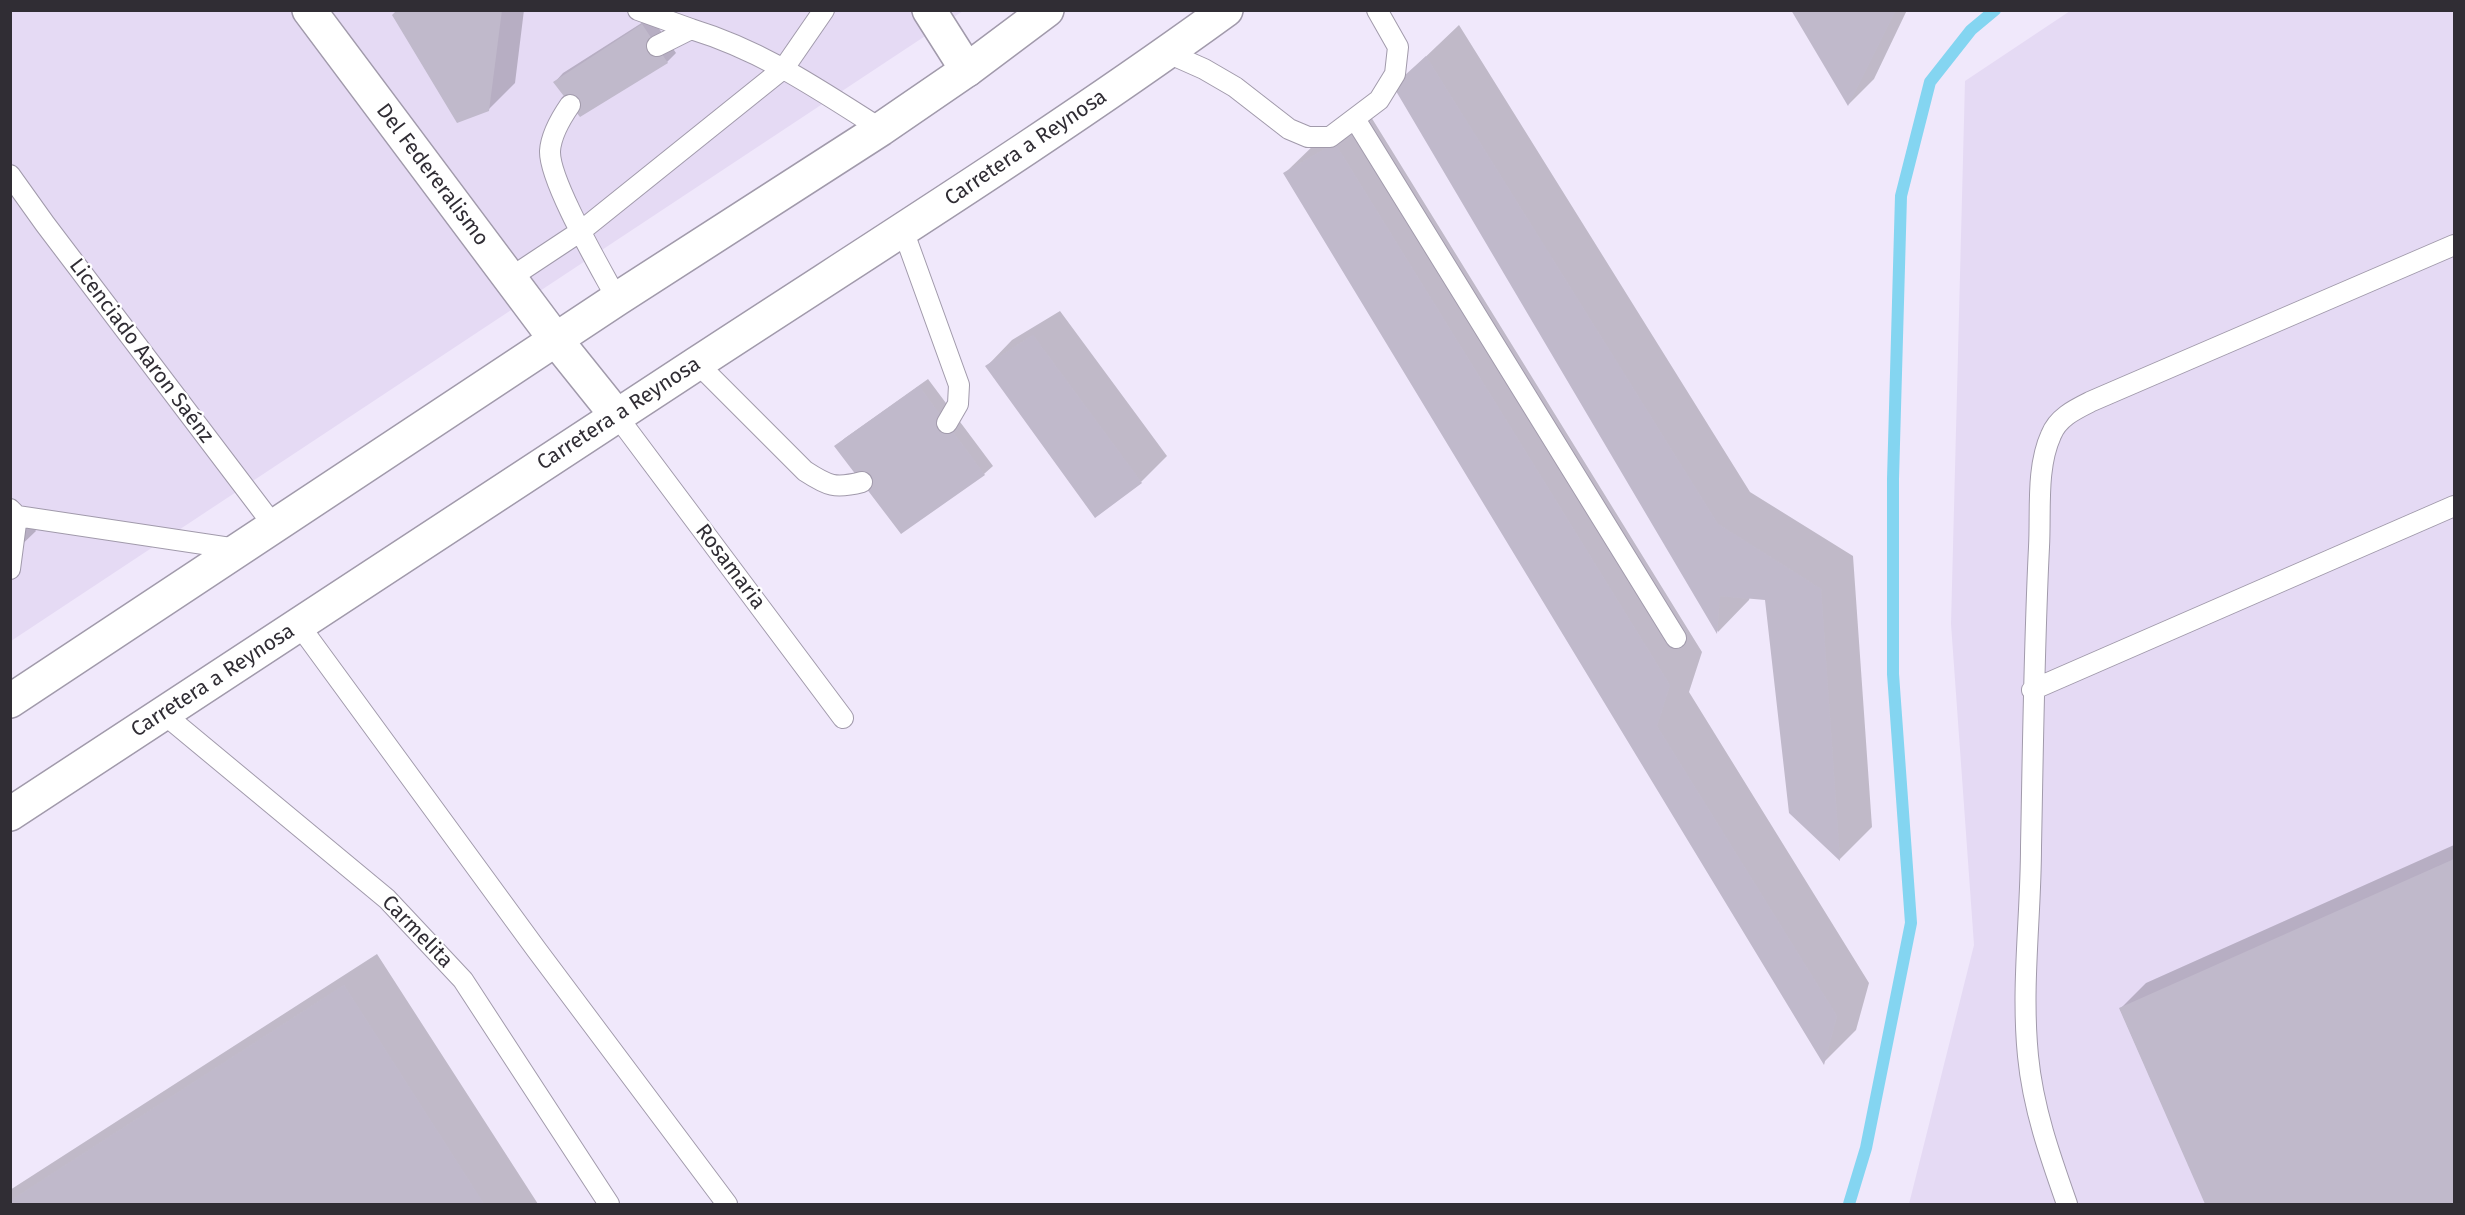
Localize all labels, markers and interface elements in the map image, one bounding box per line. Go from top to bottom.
street label: Carretera a Reynosa [940,85,1112,211]
street label: Del Federeralismo [370,99,494,251]
street label: Licenciado Aaron Saénz [63,254,219,448]
street label: Carretera a Reynosa [533,352,705,476]
street label: Rosamaria [690,519,770,615]
street label: Carretera a Reynosa [127,619,299,743]
street label: Carmelita [376,890,458,974]

